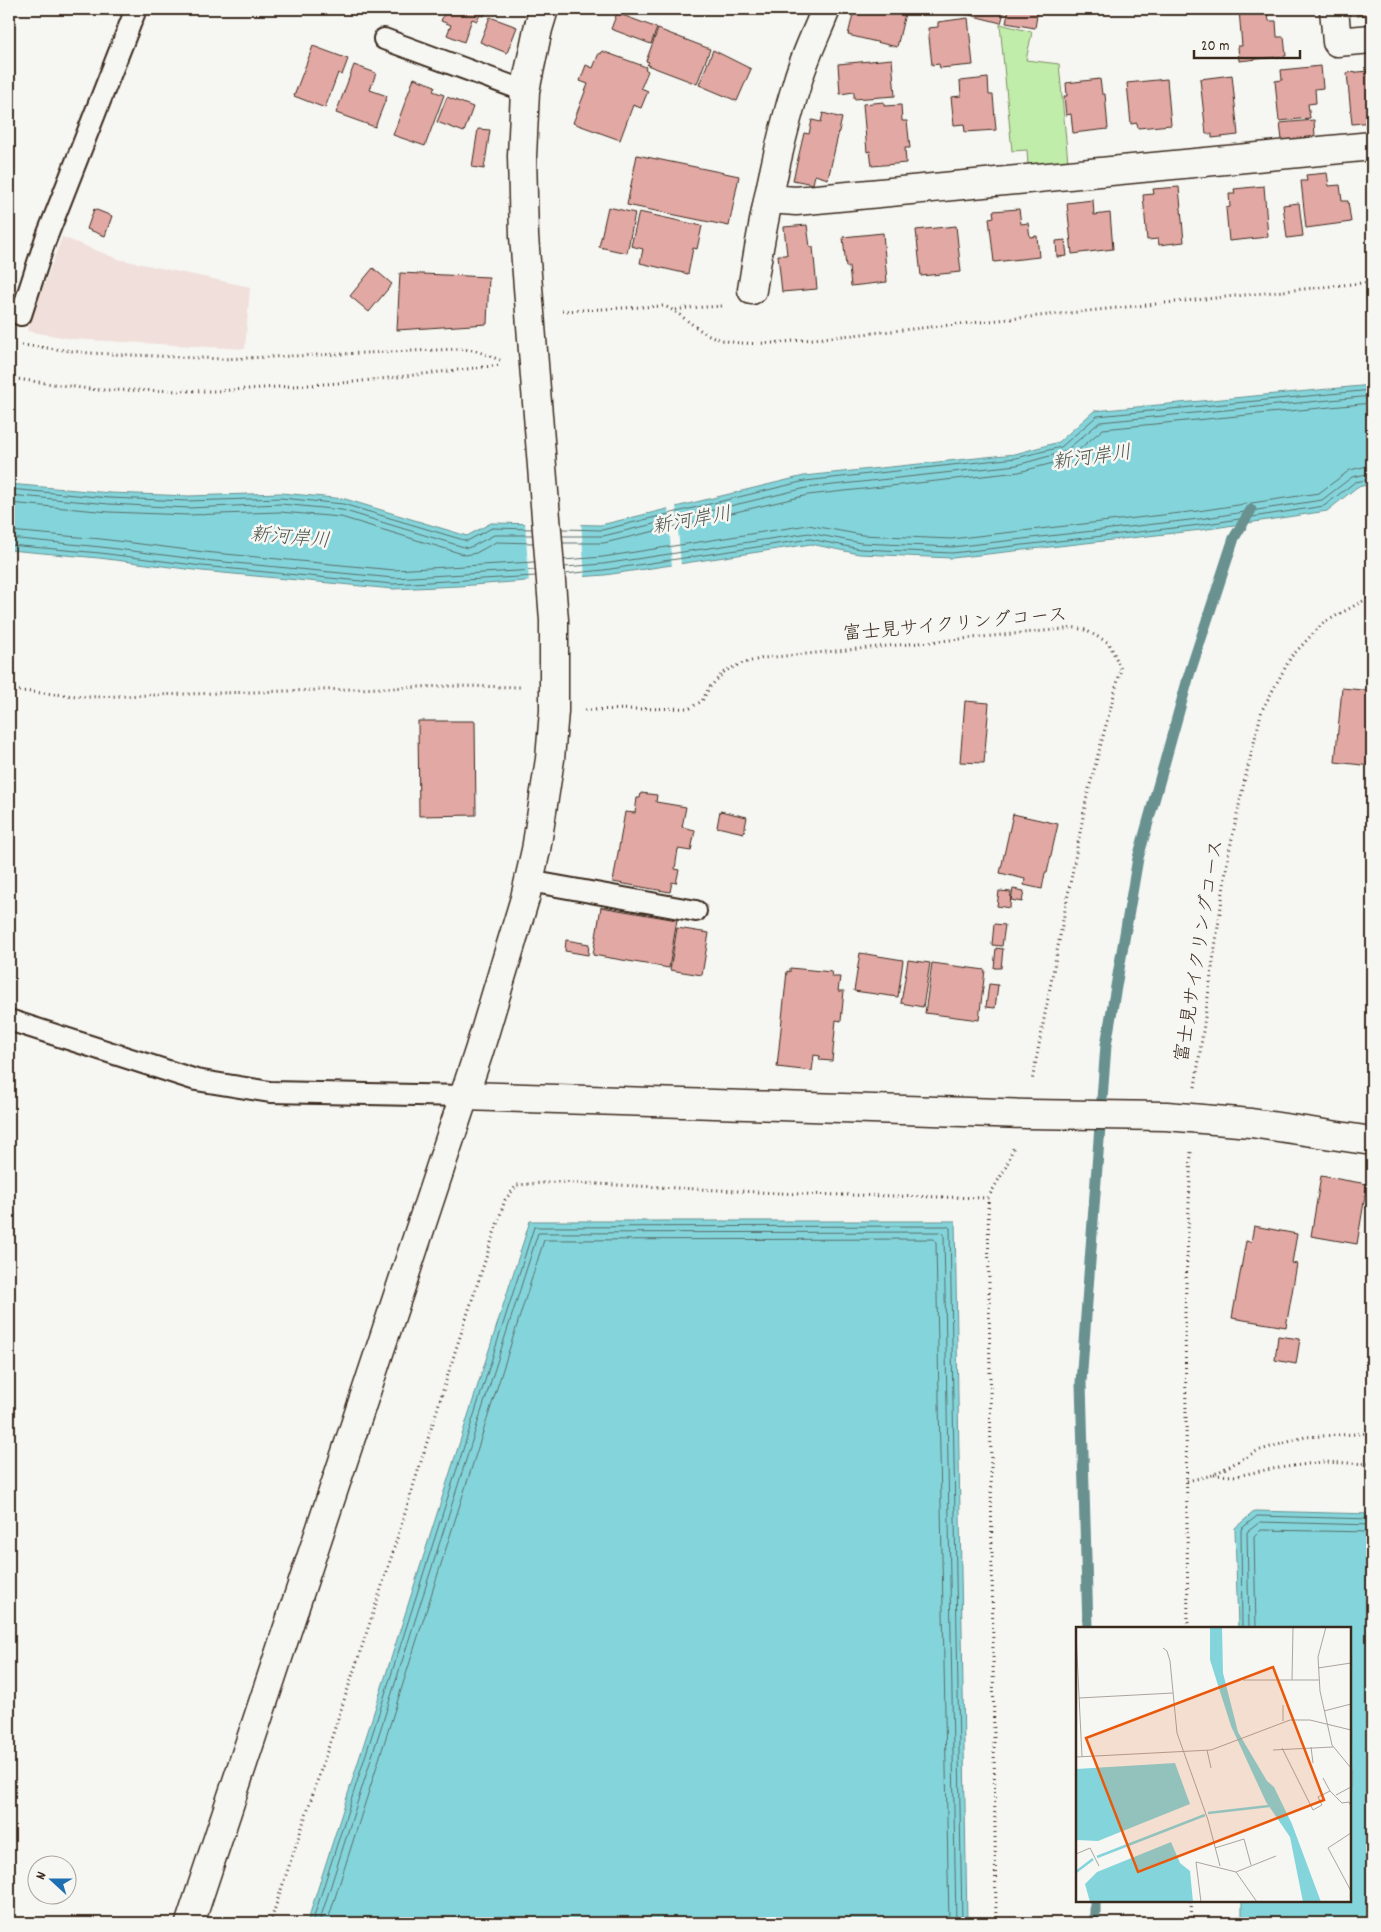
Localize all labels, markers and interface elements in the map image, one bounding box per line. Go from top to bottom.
scale bar [1194,28,1300,60]
text: 20 m [1201,36,1229,58]
water label: 新河岸川 [1050,440,1134,478]
water label: 新河岸川 [650,501,734,543]
water label: 新河岸川 [249,522,331,556]
street label: 富士見サイクリングコース [842,603,1068,649]
street label: 富士見サイクリングコース [1170,838,1232,1064]
inset map [1076,1627,1351,1902]
north arrow [28,1854,78,1904]
text: N [31,1869,52,1883]

